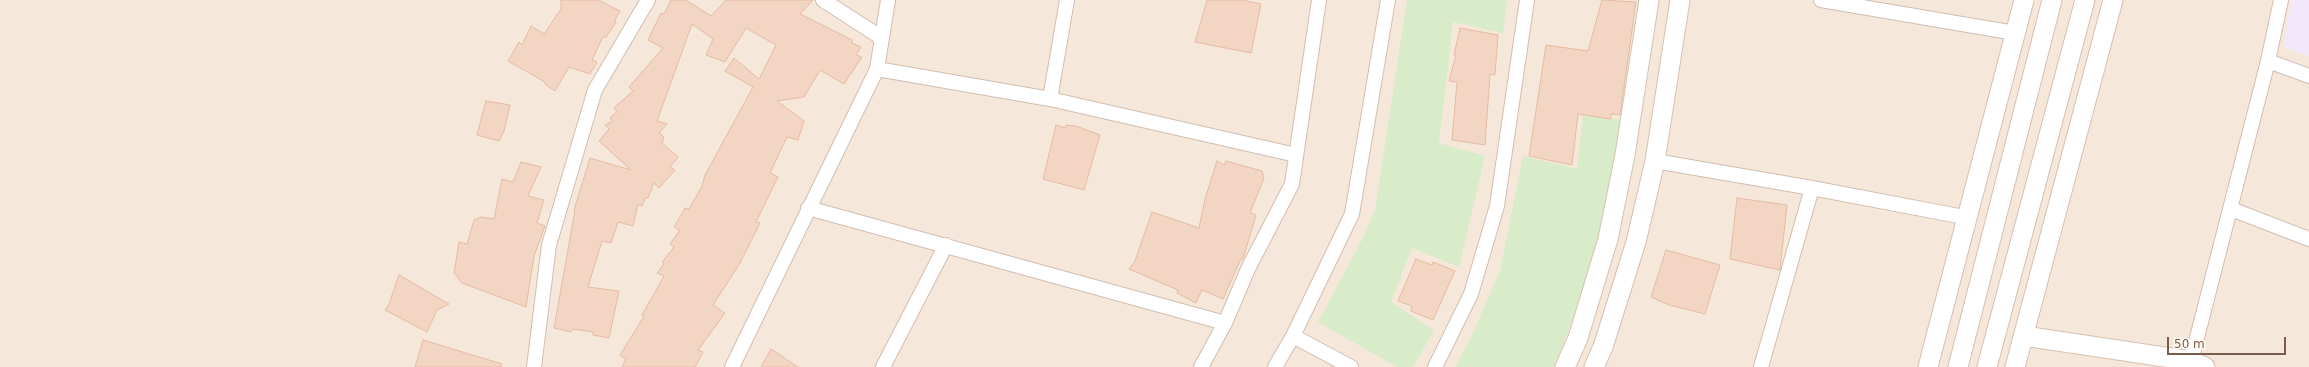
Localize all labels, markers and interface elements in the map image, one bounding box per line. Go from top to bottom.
scale bar [2169,329,2288,355]
text: 50 m [2174,337,2205,351]

